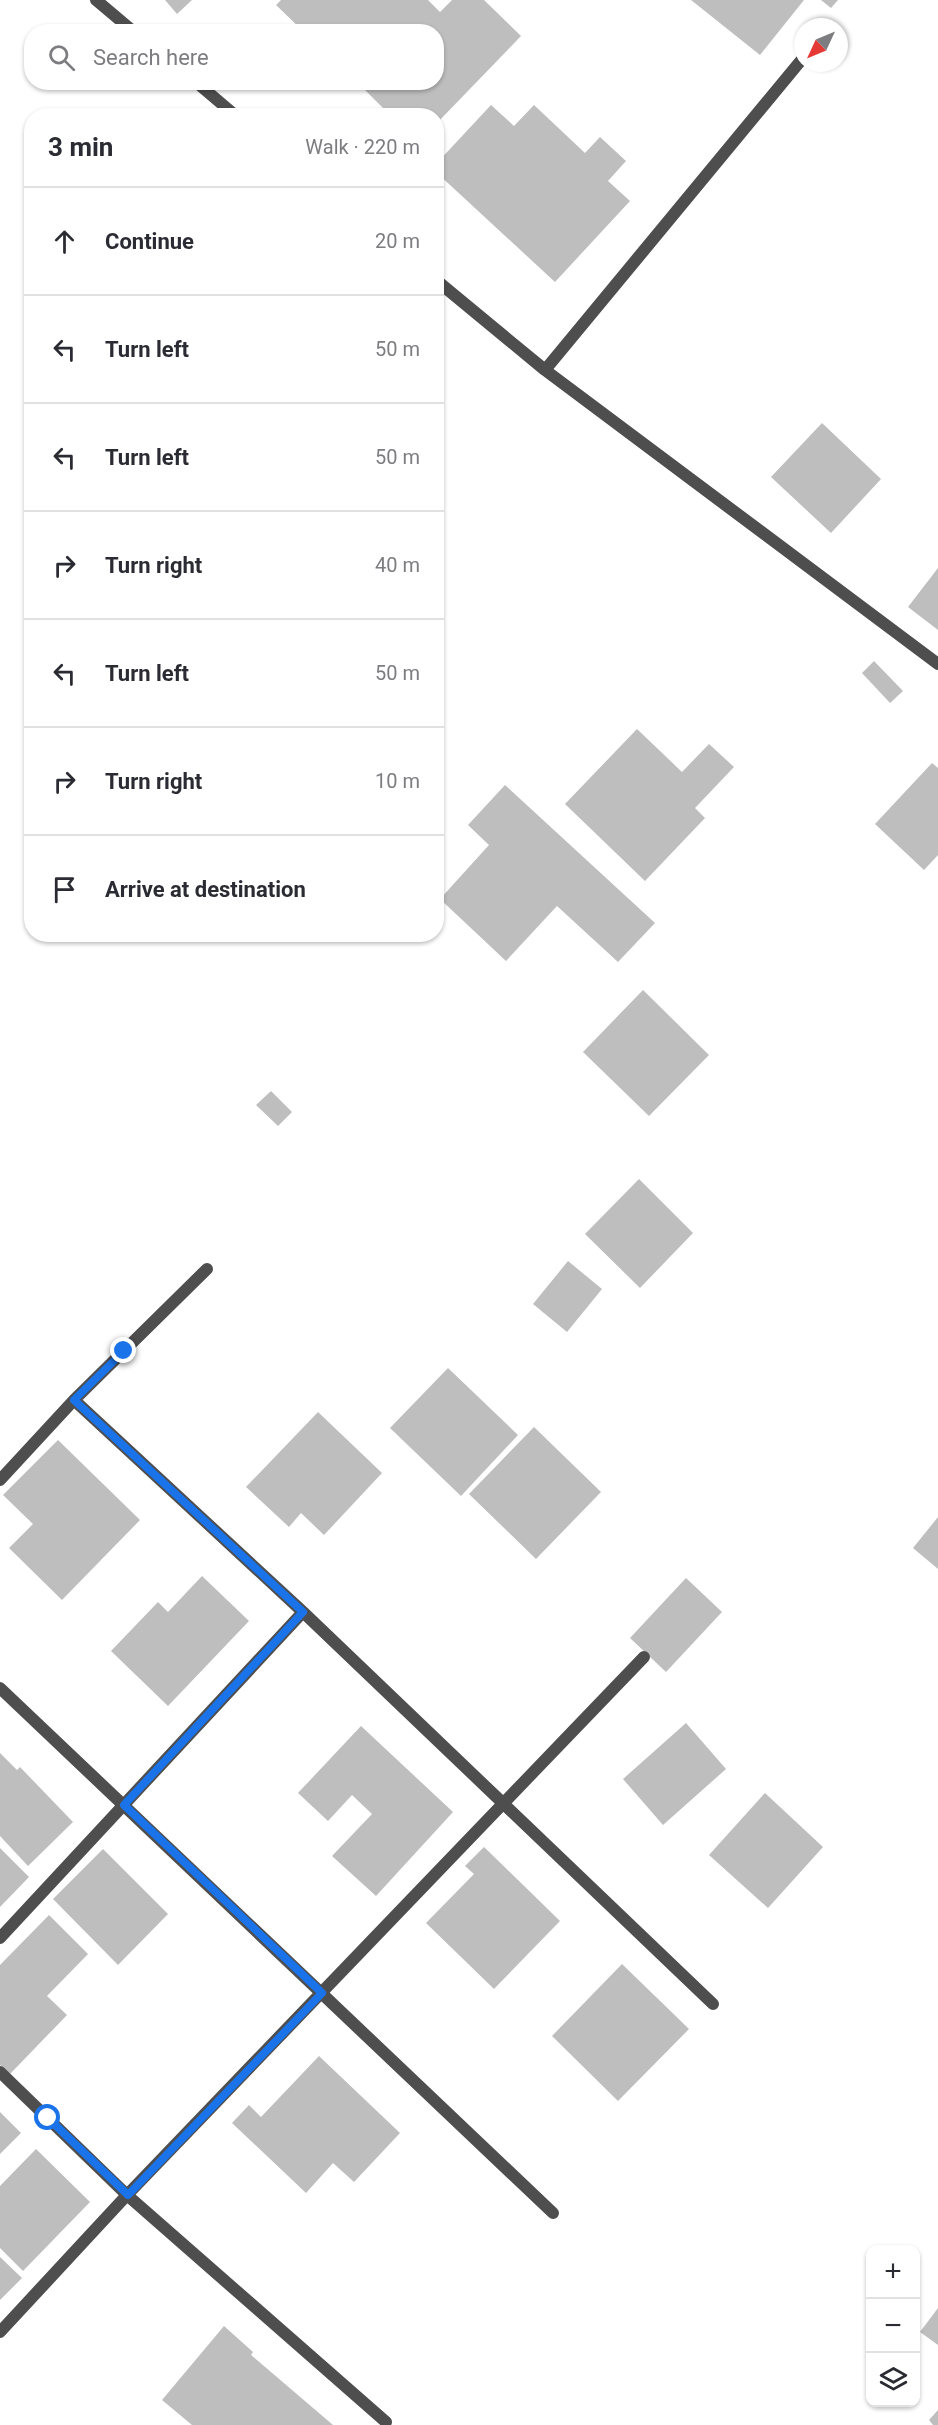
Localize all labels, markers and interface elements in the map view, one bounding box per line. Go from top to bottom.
north arrow [794,18,848,72]
search box [24,24,444,90]
icon: search [45,41,78,74]
text: Search here [93,45,209,70]
text: 3 min [48,132,113,162]
text: Walk · 220 m [305,135,420,159]
icon: ahead [48,225,81,258]
text: Continue [105,229,194,254]
text: 20 m [375,229,420,253]
icon: left [48,333,81,366]
text: Turn left [105,337,189,362]
text: 50 m [375,337,420,361]
icon: left [48,441,81,474]
text: Turn left [105,445,189,470]
text: 50 m [375,445,420,469]
icon: right [48,549,81,582]
text: Turn right [105,553,202,578]
text: 40 m [375,553,420,577]
icon: left [48,657,81,690]
text: Turn left [105,661,189,686]
text: 50 m [375,661,420,685]
icon: right [48,765,81,798]
text: Turn right [105,769,202,794]
text: 10 m [375,769,420,793]
icon: arrive [48,873,81,906]
text: Arrive at destination [105,877,306,902]
route end [110,1337,136,1363]
route start [34,2104,60,2130]
map controls [866,2245,920,2407]
button: + [866,2245,920,2299]
button: − [866,2299,920,2353]
button: layers [866,2353,920,2407]

